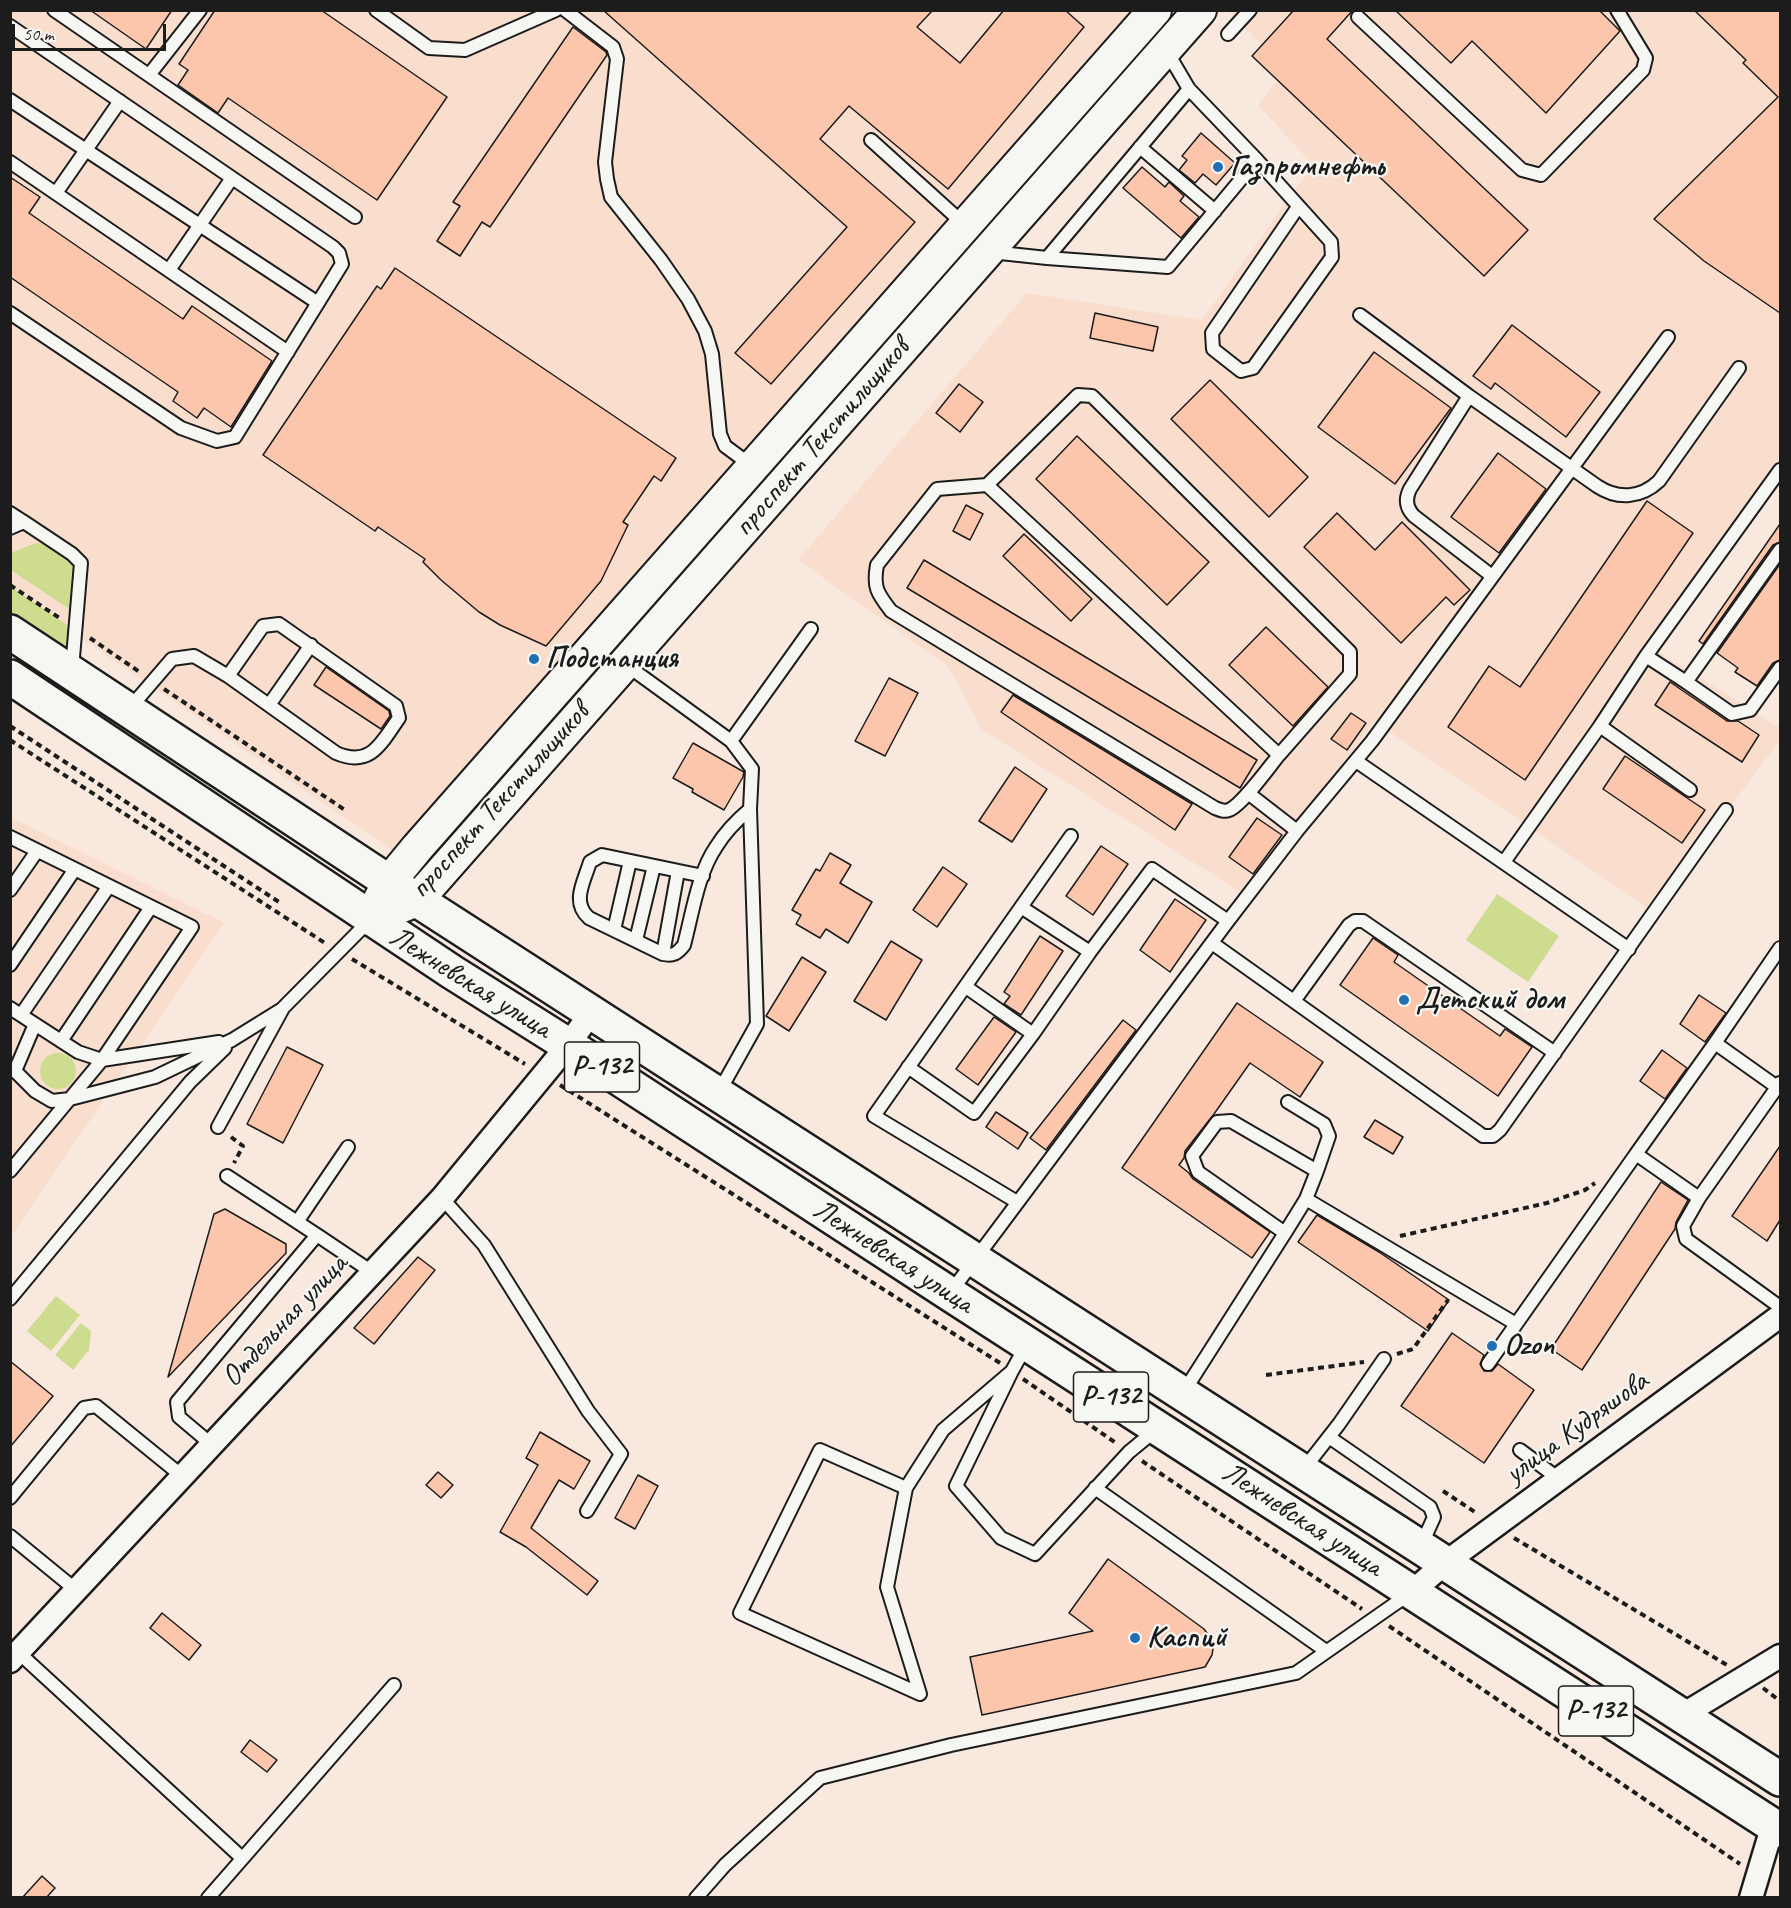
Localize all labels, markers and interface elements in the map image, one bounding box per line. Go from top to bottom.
scale bar [15,12,170,50]
text: 50 m [23,23,54,45]
place label: Газпромнефть [1230,149,1384,185]
marker: Газпромнефть [1211,160,1225,174]
street label: проспект Текстильщиков [726,332,918,544]
place label: Подстанция [546,641,678,677]
marker: Подстанция [527,652,541,666]
street label: проспект Текстильщиков [403,696,597,906]
street label: Лежневская улица [382,919,558,1047]
place label: Детский дом [1416,982,1564,1018]
marker: Детский дом [1397,993,1411,1007]
road number: Р-132 [564,1042,640,1092]
street label: Лежневская улица [806,1192,980,1322]
street label: Отдельная улица [214,1247,356,1395]
place label: Ozon [1504,1328,1554,1364]
marker: Ozon [1485,1339,1499,1353]
street label: улица Кудряшова [1498,1364,1656,1492]
road number: Р-132 [1074,1372,1148,1422]
street label: Лежневская улица [1215,1455,1389,1585]
place label: Каспий [1147,1620,1226,1656]
marker: Каспий [1128,1631,1142,1645]
road number: Р-132 [1558,1686,1634,1736]

